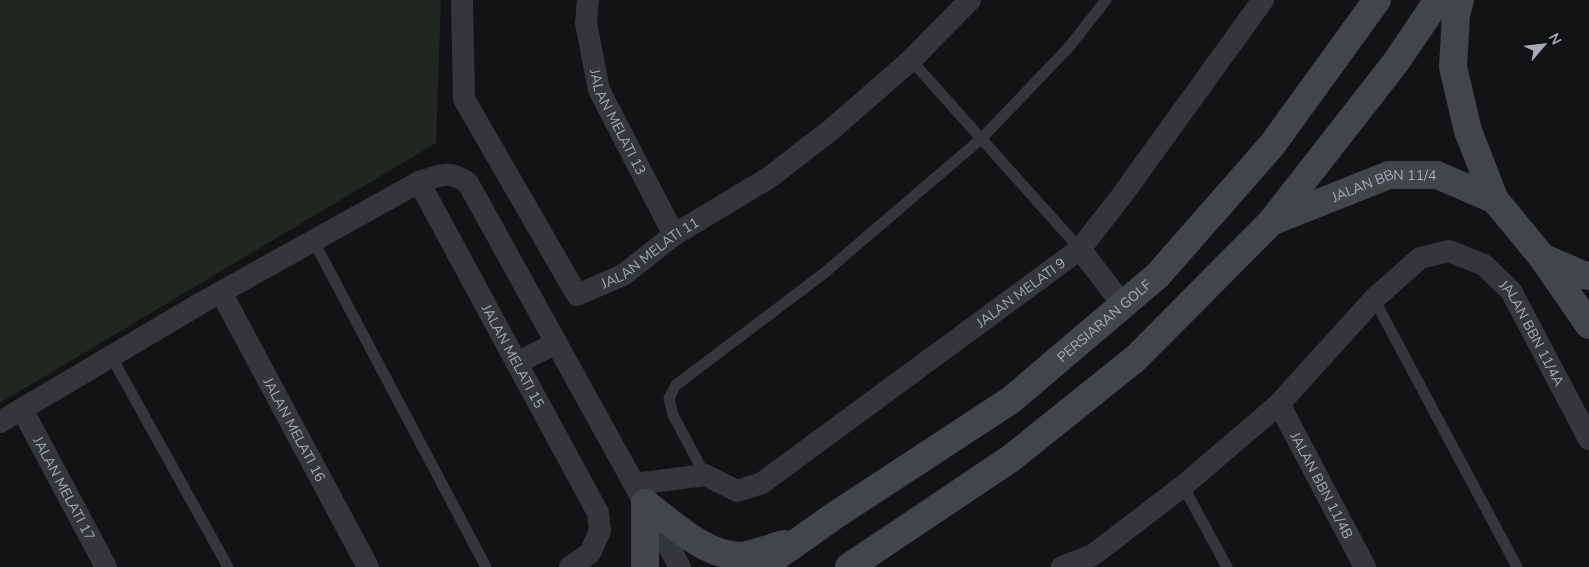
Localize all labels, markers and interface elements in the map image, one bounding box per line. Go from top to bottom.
north arrow [1519,20,1569,70]
text: N [1544,30,1566,48]
street label: JALAN MELATI 13 [585,67,651,178]
street label: JALAN BBN 11/4 [1328,165,1436,207]
street label: JALAN MELATI 11 [597,213,702,293]
street label: JALAN MELATI 9 [971,253,1070,332]
street label: PERSIARAN GOLF [1053,275,1156,366]
street label: JALAN BBN 11/4A [1495,275,1569,389]
street label: JALAN MELATI 15 [477,300,549,411]
street label: JALAN MELATI 16 [258,373,330,485]
street label: JALAN BBN 11/4B [1286,428,1358,542]
street label: JALAN MELATI 17 [28,432,100,544]

